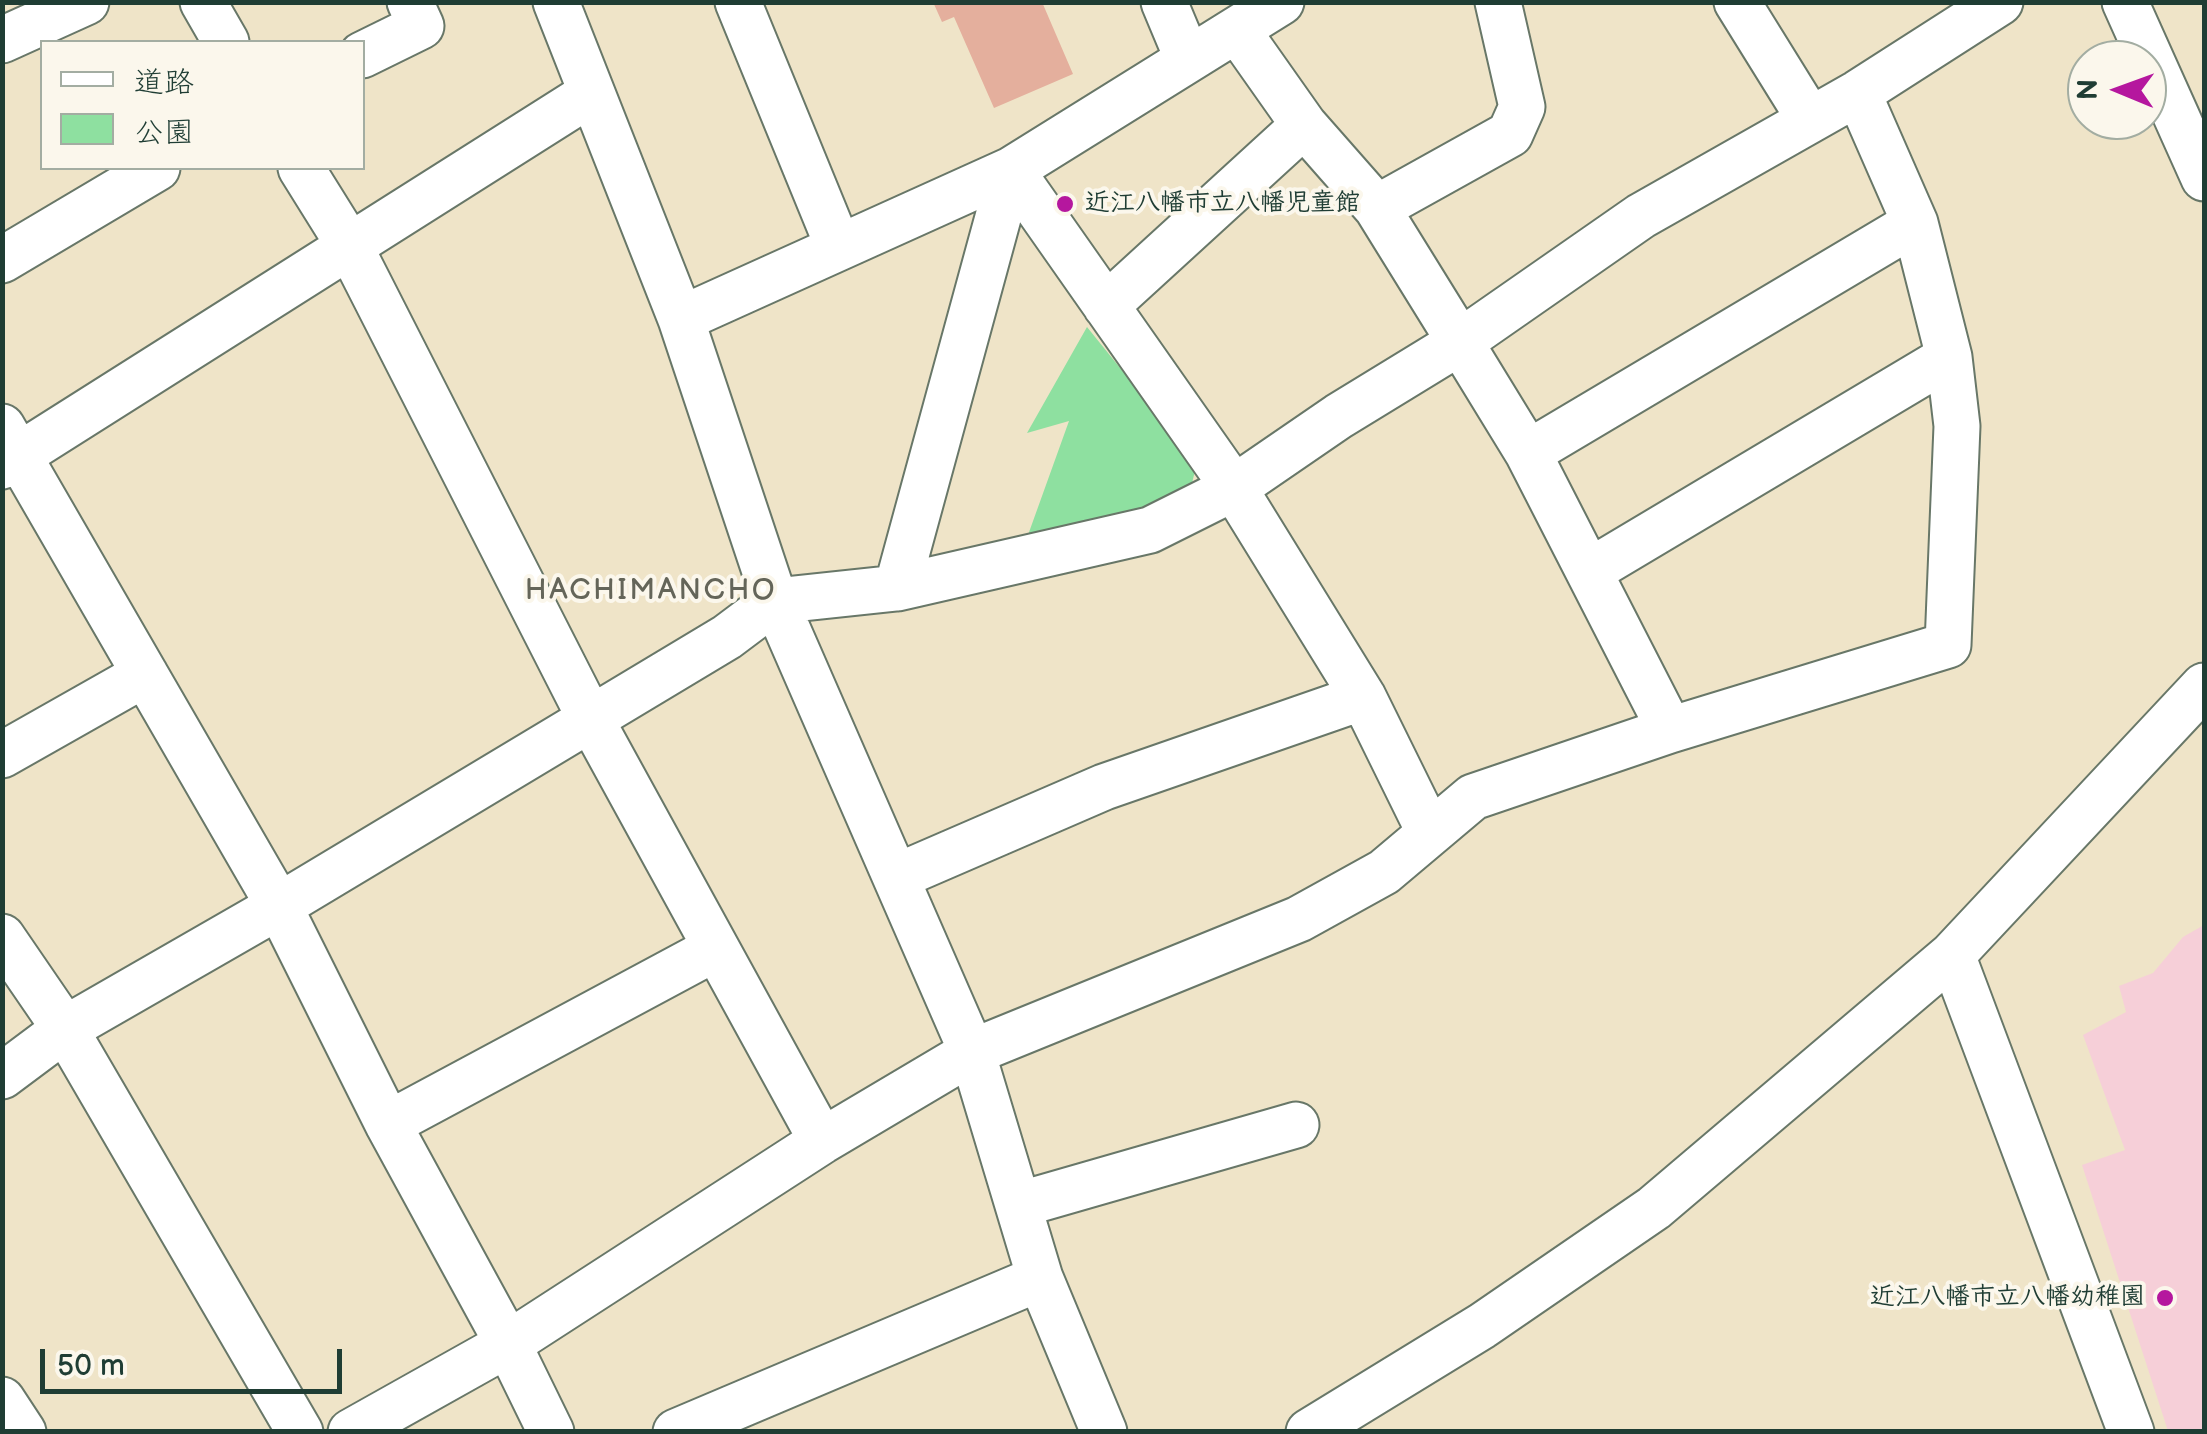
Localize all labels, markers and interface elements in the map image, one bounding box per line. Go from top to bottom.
legend [40,40,365,170]
north arrow [2067,40,2167,140]
text: 道路 [134,65,194,101]
text: N [2072,79,2105,100]
text: 公園 [134,115,194,151]
place label: 近江八幡市立八幡児童館 [1085,189,1360,219]
marker: 近江八幡市立八幡児童館 [1054,193,1076,215]
district label: HACHIMANCHO [525,573,777,609]
place label: 近江八幡市立八幡幼稚園 [1870,1283,2145,1313]
marker: 近江八幡市立八幡幼稚園 [2154,1287,2176,1309]
scale bar [45,1329,348,1391]
text: 50 m [57,1348,125,1384]

